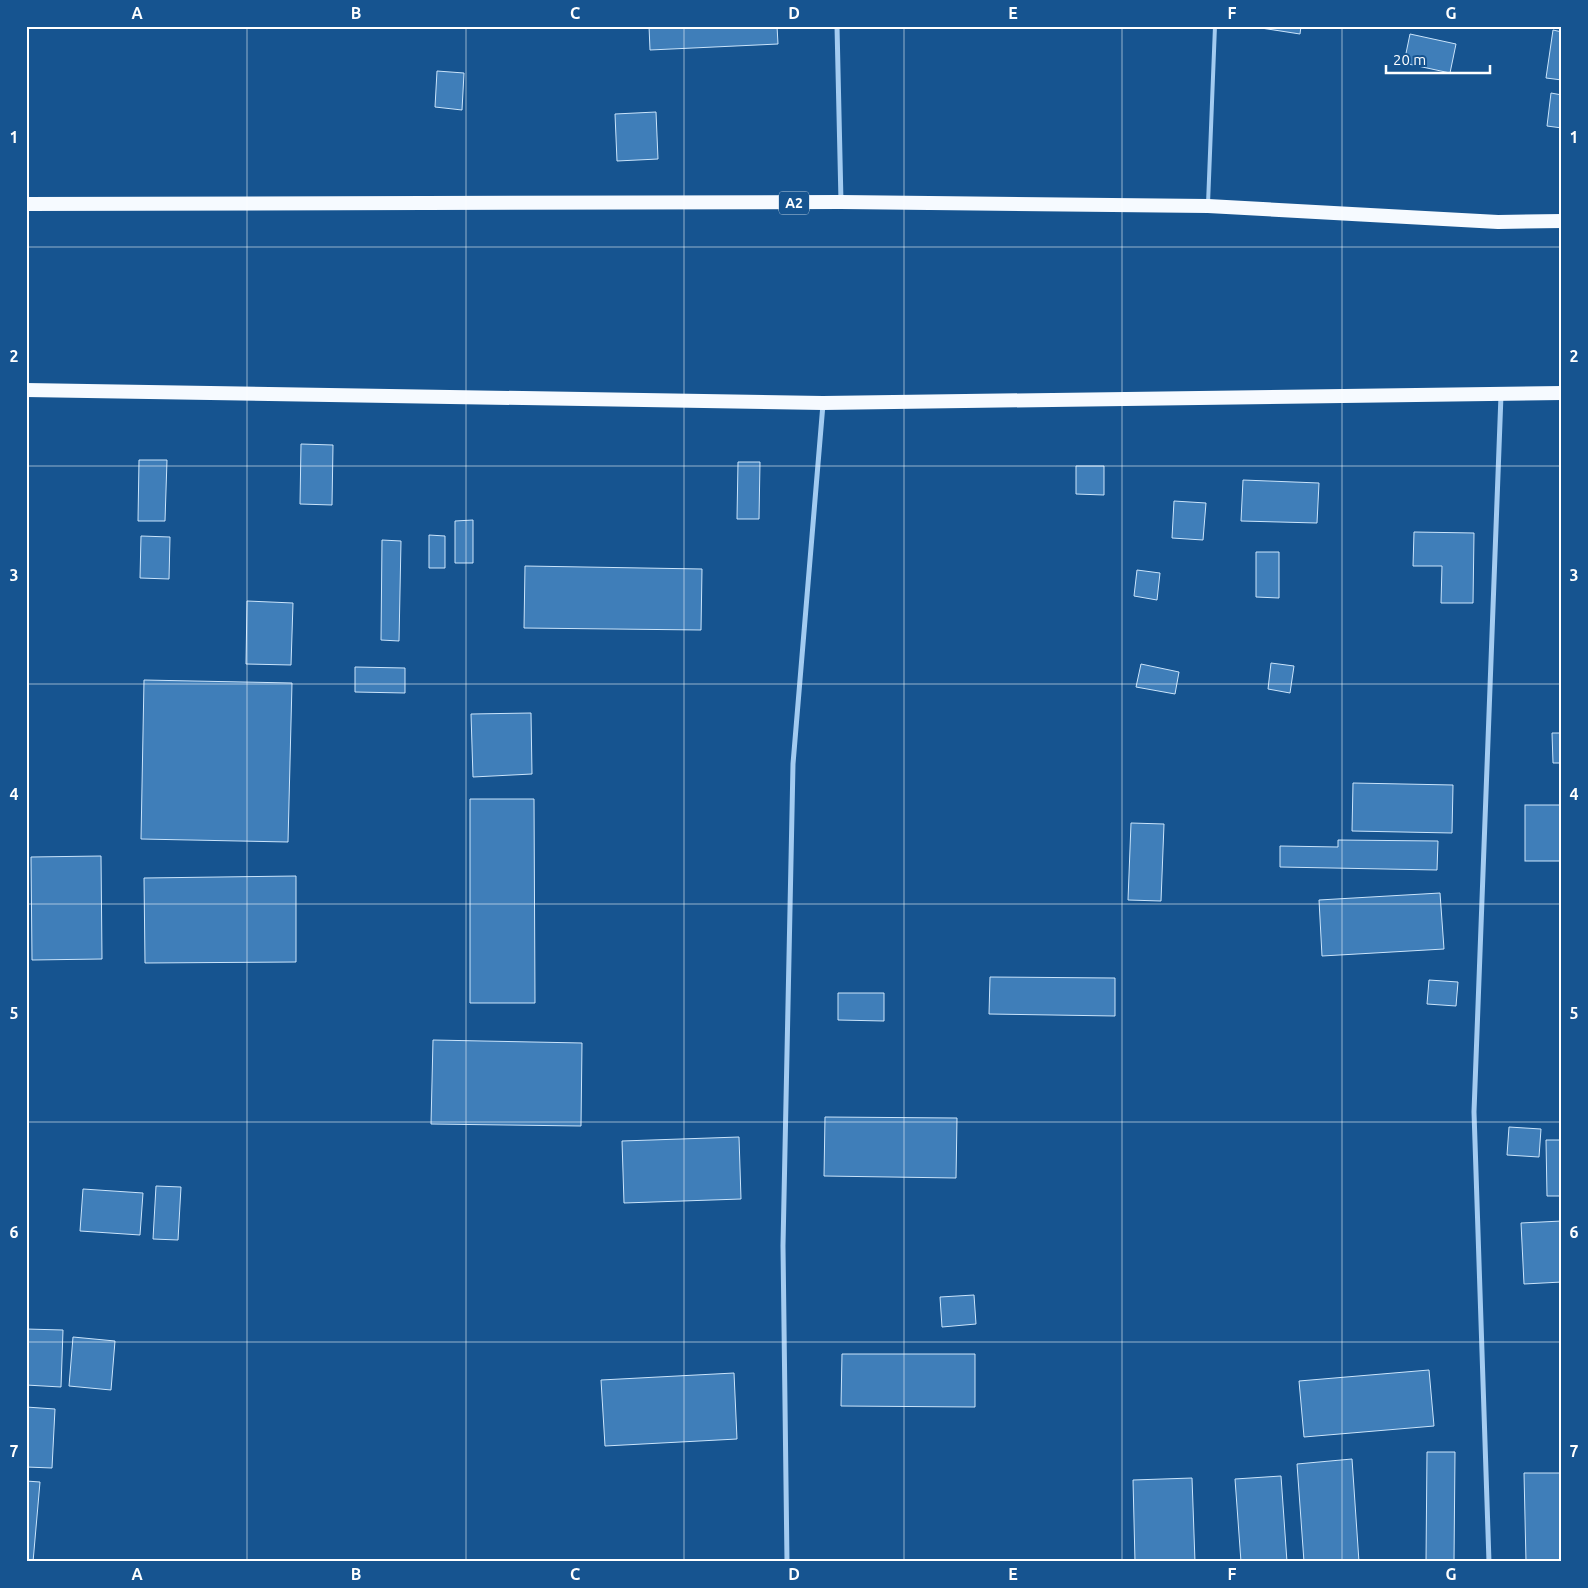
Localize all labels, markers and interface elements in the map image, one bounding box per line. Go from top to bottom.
text: A [131,4,143,22]
text: B [351,4,361,22]
text: C [570,4,580,22]
text: D [788,4,800,22]
text: E [1008,4,1018,22]
text: F [1228,4,1237,22]
text: G [1445,4,1457,22]
scale bar [1386,42,1489,74]
text: 20 m [1393,51,1426,68]
text: 1 [9,128,19,146]
text: 1 [1569,128,1579,146]
road number: A2 [779,192,809,214]
text: 2 [9,347,19,365]
text: 2 [1569,347,1579,365]
text: 3 [9,566,19,584]
text: 3 [1569,566,1579,584]
text: 4 [9,785,19,803]
text: 4 [1569,785,1579,803]
text: 5 [9,1004,19,1022]
text: 5 [1569,1004,1579,1022]
text: 6 [9,1223,19,1241]
text: 6 [1569,1223,1579,1241]
text: 7 [9,1442,19,1460]
text: 7 [1569,1442,1579,1460]
text: A [131,1565,143,1583]
text: B [351,1565,361,1583]
text: C [570,1565,580,1583]
text: D [788,1565,800,1583]
text: E [1008,1565,1018,1583]
text: F [1228,1565,1237,1583]
text: G [1445,1565,1457,1583]

